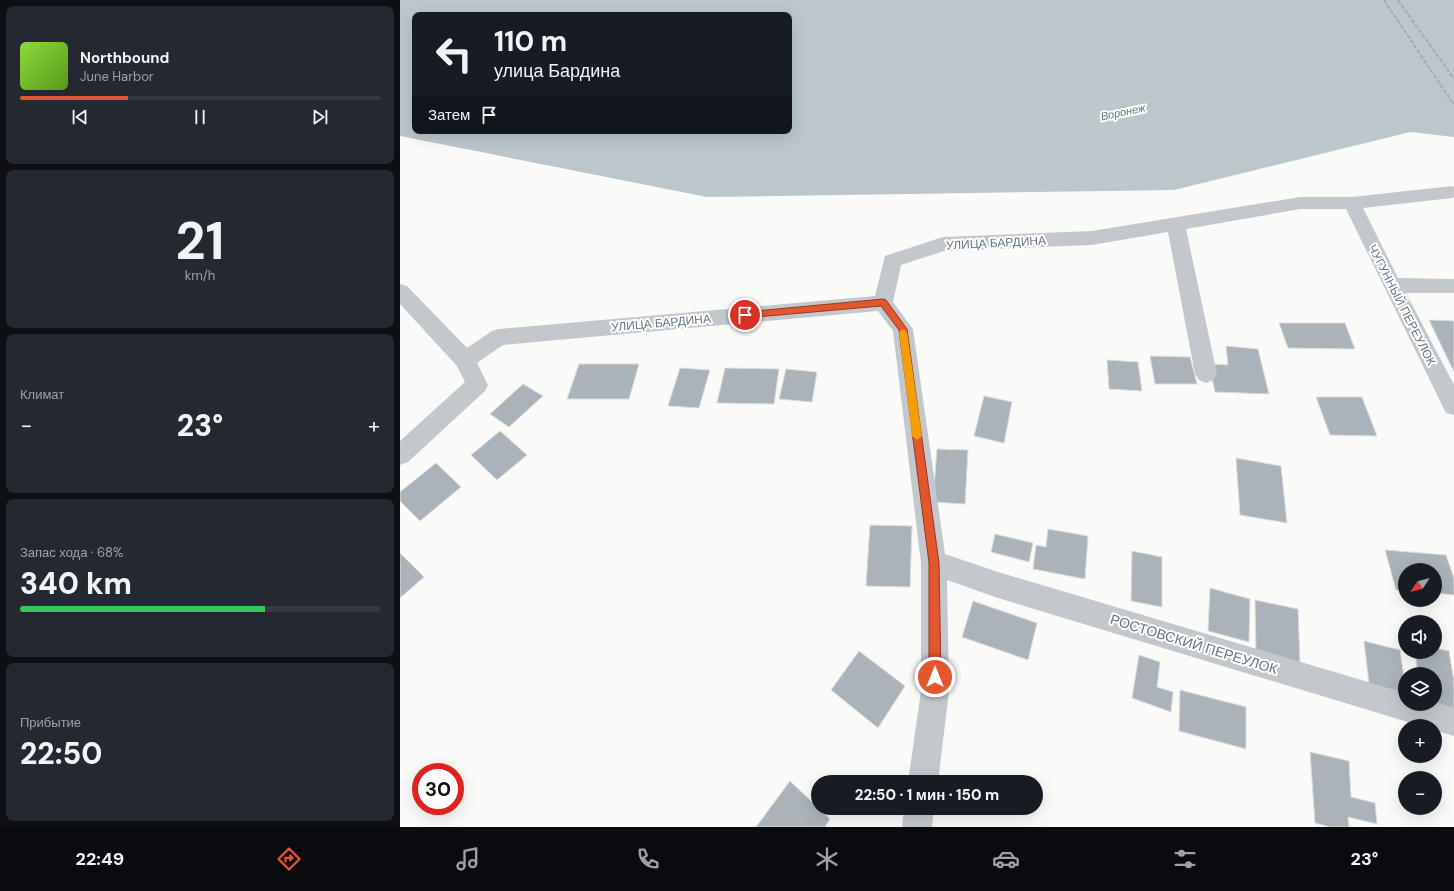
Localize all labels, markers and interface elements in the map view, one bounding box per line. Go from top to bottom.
text: 110 m [494,23,567,60]
icon: left [428,28,480,80]
text: Northbound [80,48,169,68]
text: улица Бардина [494,59,620,83]
text: June Harbor [80,68,154,85]
water label: Воронеж [1099,100,1147,124]
icon: arrive [478,104,500,126]
text: Затем [428,105,470,125]
icon: previous [69,106,91,128]
icon: pause [189,106,211,128]
icon: next [309,106,331,128]
text: 21 [176,207,224,275]
street label: УЛИЦА БАРДИНА [946,232,1046,254]
street label: ЧУГУННЫЙ ПЕРЕУЛОК [1365,242,1439,368]
text: km/h [185,267,215,284]
pin [728,298,762,332]
icon: arrive [734,304,756,326]
street label: УЛИЦА БАРДИНА [610,311,712,335]
text: Климат [20,386,64,403]
text: 23° [177,406,223,445]
text: − [20,411,32,440]
text: + [368,411,380,440]
text: Запас хода · 68% [20,544,123,561]
north arrow [1398,563,1442,607]
map controls [1398,563,1442,815]
text: 340 km [20,564,132,603]
street label: РОСТОВСКИЙ ПЕРЕУЛОК [1108,610,1281,678]
button: sound [1398,615,1442,659]
position arrow [914,656,956,698]
button: layers [1398,667,1442,711]
text: Прибытие [20,714,81,731]
button: + [1398,719,1442,763]
text: 22:50 [20,734,102,773]
speed limit sign: 30 [412,763,464,815]
button: − [1398,771,1442,815]
text: 22:50 · 1 мин · 150 m [855,785,999,805]
icon: directions [275,845,303,873]
icon: music [454,845,482,873]
icon: phone [634,845,662,873]
icon: climate [813,845,841,873]
icon: car [992,845,1020,873]
icon: filters [1171,845,1199,873]
text: 22:49 [76,847,124,871]
text: 23° [1351,847,1378,871]

